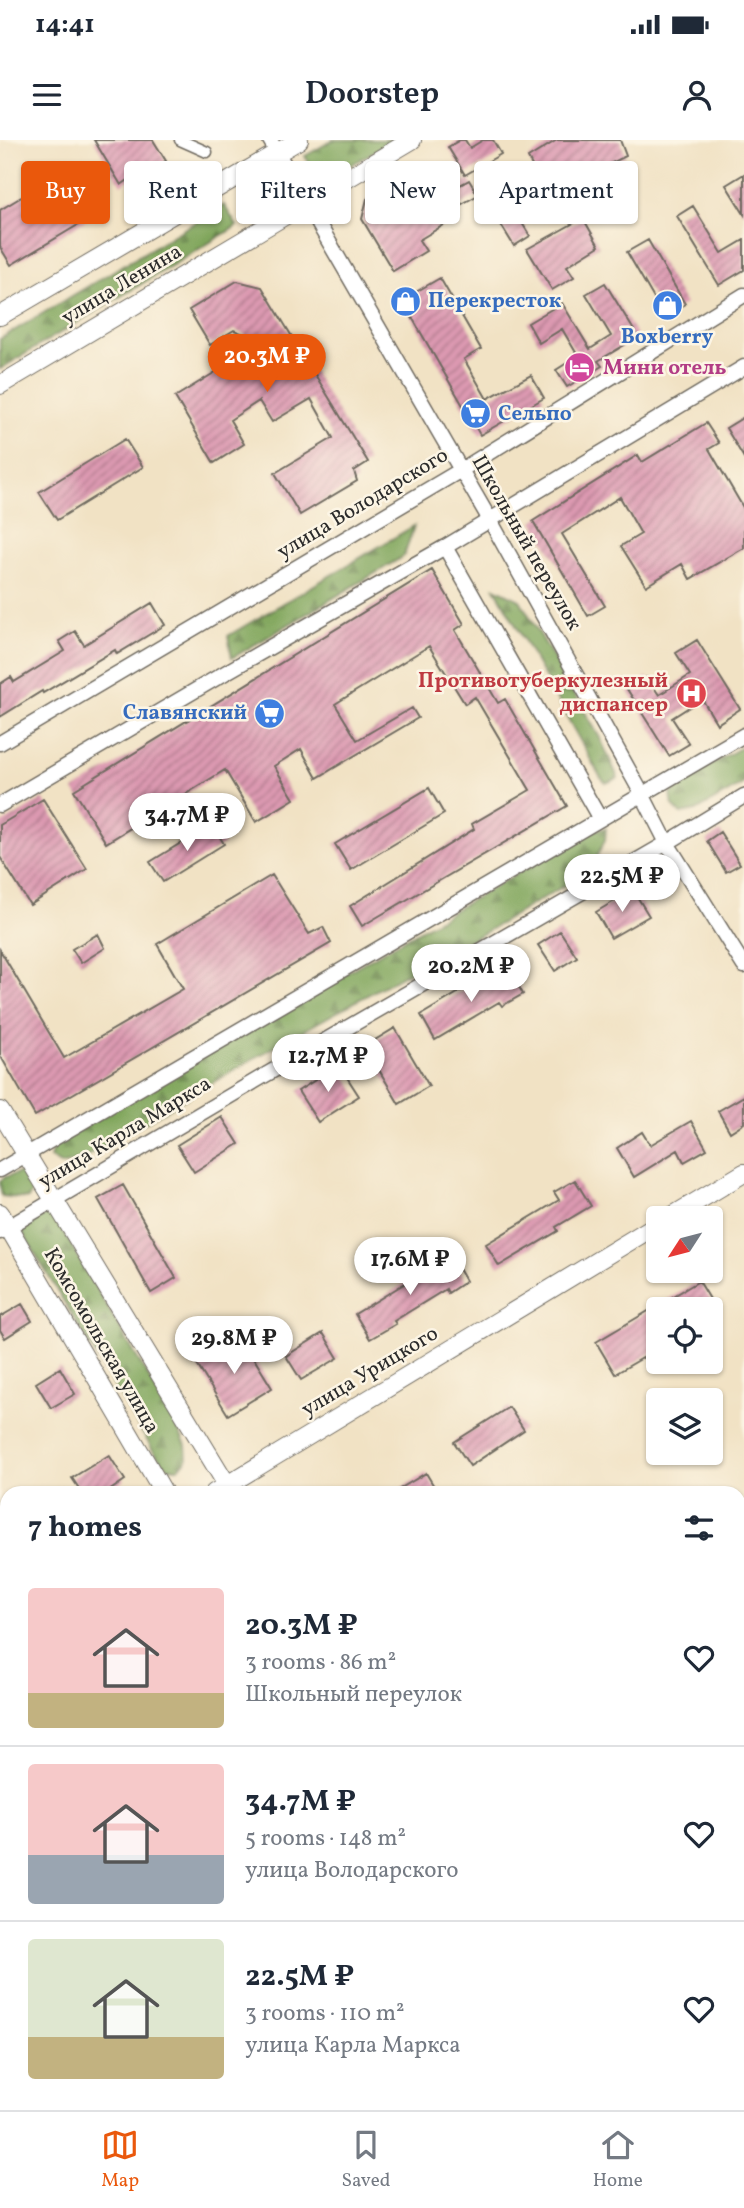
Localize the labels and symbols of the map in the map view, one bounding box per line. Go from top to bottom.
street label: улица Ленина [56,238,188,332]
shop icon: Перекресток [388,284,422,318]
place label: Перекресток [428,287,562,316]
shop icon: Boxberry [650,288,684,322]
place label: Boxberry [621,323,714,352]
pin: 20.3M ₽ [202,334,332,394]
hotel icon: Мини отель [563,351,597,385]
place label: Мини отель [603,354,727,383]
supermarket icon: Сельпо [458,397,492,431]
place label: Сельпо [498,400,572,429]
street label: улица Володарского [272,441,454,567]
street label: Школьный переулок [464,450,588,636]
place label: Противотуберкулезный диспансер [418,667,668,720]
hospital icon: Противотуберкулезный диспансер [674,676,708,710]
supermarket icon: Славянский [253,696,287,730]
place label: Славянский [123,699,247,728]
pin: 34.7M ₽ [122,794,252,853]
pin: 22.5M ₽ [557,854,687,914]
pin: 20.2M ₽ [406,944,536,1004]
pin: 12.7M ₽ [263,1034,393,1094]
street label: улица Карла Маркса [33,1070,217,1196]
north arrow [646,1206,723,1283]
pin: 17.6M ₽ [345,1238,475,1297]
street label: Комсомольская улица [36,1243,166,1439]
pin: 29.8M ₽ [169,1316,299,1376]
street label: улица Урицкого [296,1320,444,1424]

